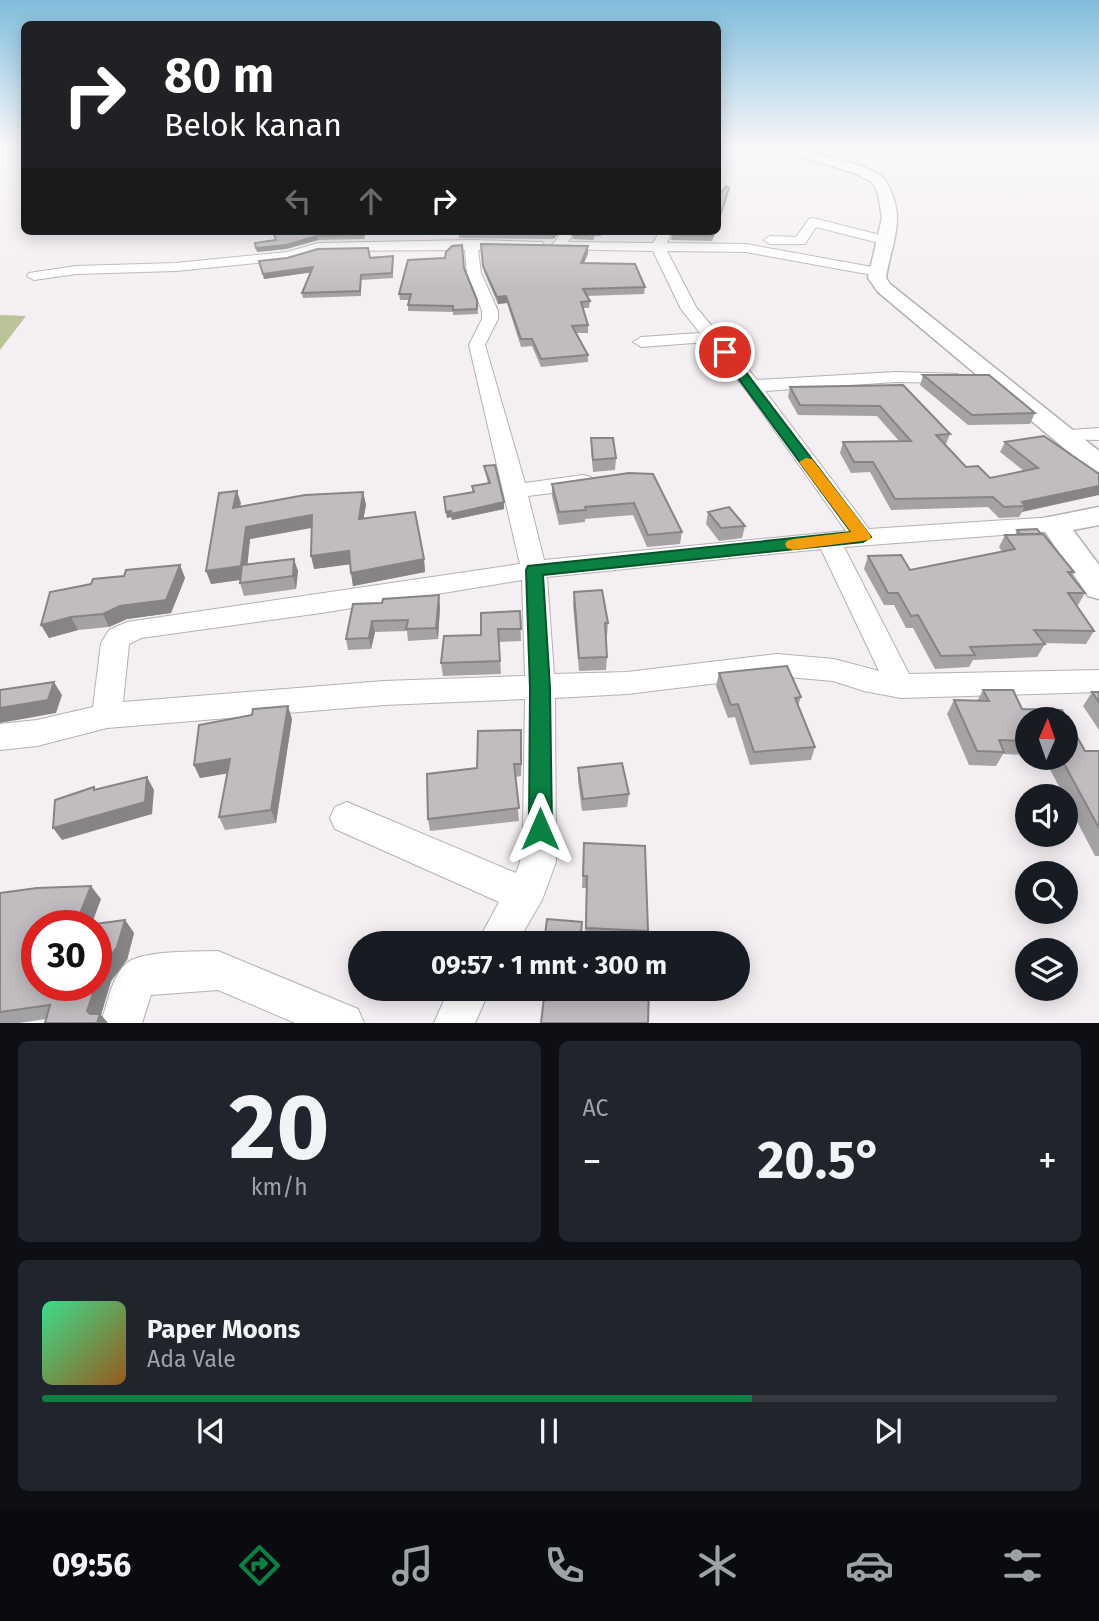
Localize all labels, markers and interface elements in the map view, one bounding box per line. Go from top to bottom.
text: 80 m [164,46,274,105]
icon: right [49,49,140,140]
text: Belok kanan [164,106,342,144]
icon: left [279,182,317,220]
icon: ahead [352,182,390,220]
icon: right [425,182,463,220]
pin [695,322,755,382]
icon: arrive [706,333,744,371]
north arrow [1015,707,1078,770]
map controls [1015,707,1078,1001]
button: sound [1015,784,1078,847]
position arrow [503,792,577,866]
button: search [1015,861,1078,924]
speed limit sign: 30 [21,910,112,1001]
button: layers [1015,938,1078,1001]
text: 09:57 · 1 mnt · 300 m [431,950,667,981]
text: 20 [229,1073,329,1182]
text: AC [583,1094,608,1122]
text: 20.5° [757,1129,882,1192]
text: − [583,1138,602,1184]
text: + [1038,1138,1057,1184]
text: km/h [251,1173,308,1201]
text: Paper Moons [147,1314,300,1345]
text: Ada Vale [147,1345,236,1373]
icon: previous [192,1412,230,1450]
icon: pause [530,1412,568,1450]
icon: next [869,1412,907,1450]
icon: directions [235,1541,284,1590]
icon: music [388,1541,437,1590]
icon: phone [540,1541,589,1590]
icon: climate [693,1541,742,1590]
icon: car [845,1541,894,1590]
icon: filters [998,1541,1047,1590]
text: 09:56 [52,1546,131,1584]

